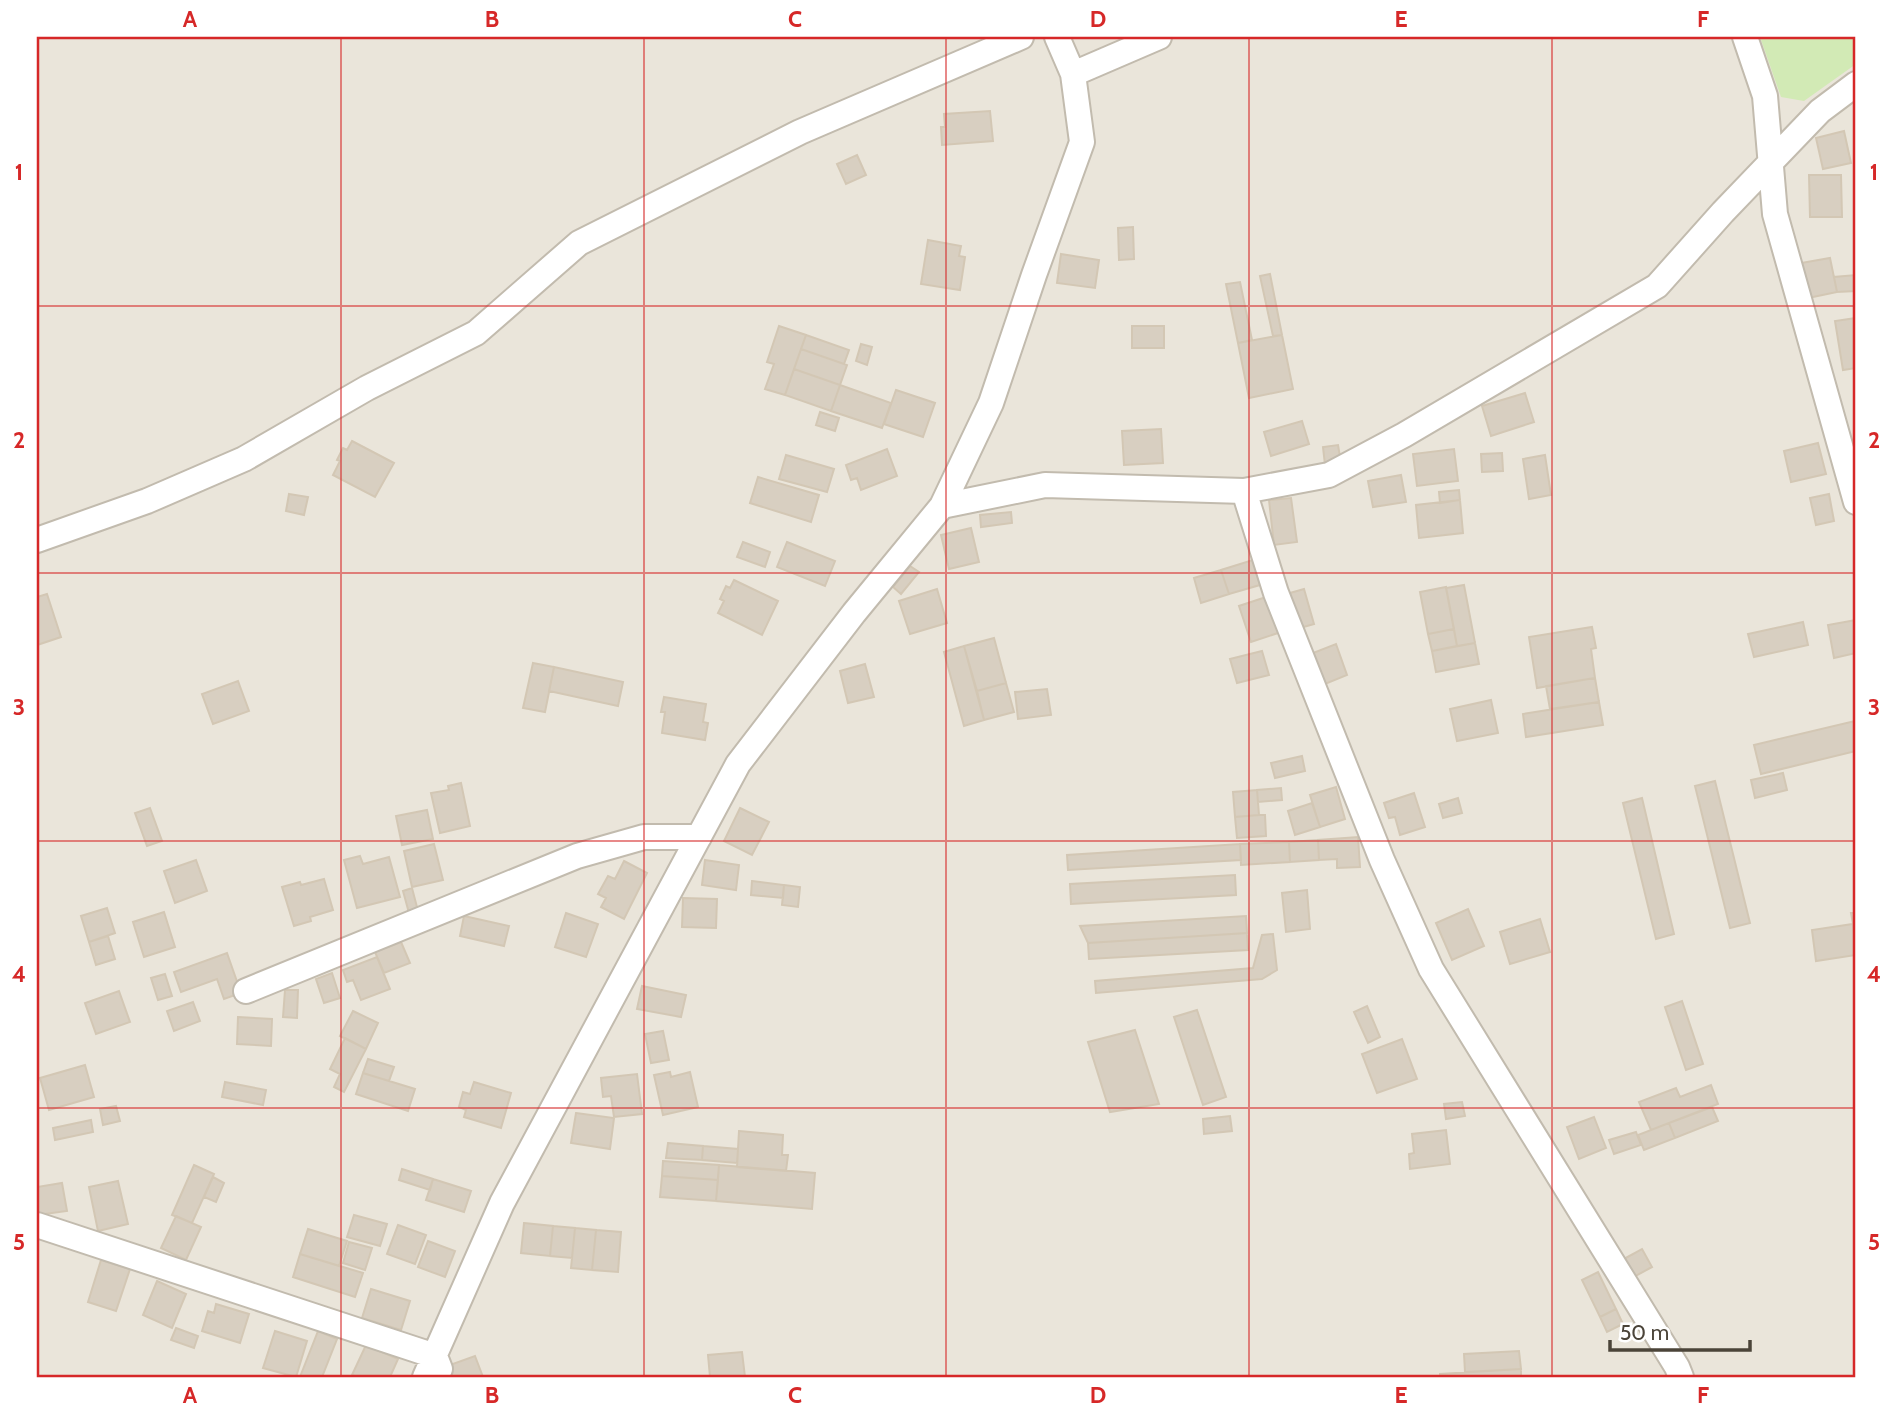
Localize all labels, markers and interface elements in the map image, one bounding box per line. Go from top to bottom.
text: A [183,5,198,33]
text: B [485,5,499,33]
text: C [788,5,802,33]
text: D [1090,5,1106,33]
text: E [1394,5,1408,33]
text: F [1697,5,1709,33]
text: 1 [15,158,23,186]
text: 1 [1870,158,1878,186]
text: 2 [13,426,25,454]
text: 2 [1868,426,1880,454]
text: 3 [13,693,25,721]
text: 3 [1868,693,1880,721]
text: 4 [12,960,26,988]
text: 4 [1867,960,1881,988]
text: 5 [13,1228,25,1256]
text: 5 [1868,1228,1880,1256]
scale bar [1610,1309,1750,1353]
text: 50 m [1620,1320,1669,1345]
text: A [183,1381,198,1409]
text: B [485,1381,499,1409]
text: C [788,1381,802,1409]
text: D [1090,1381,1106,1409]
text: E [1394,1381,1408,1409]
text: F [1697,1381,1709,1409]

